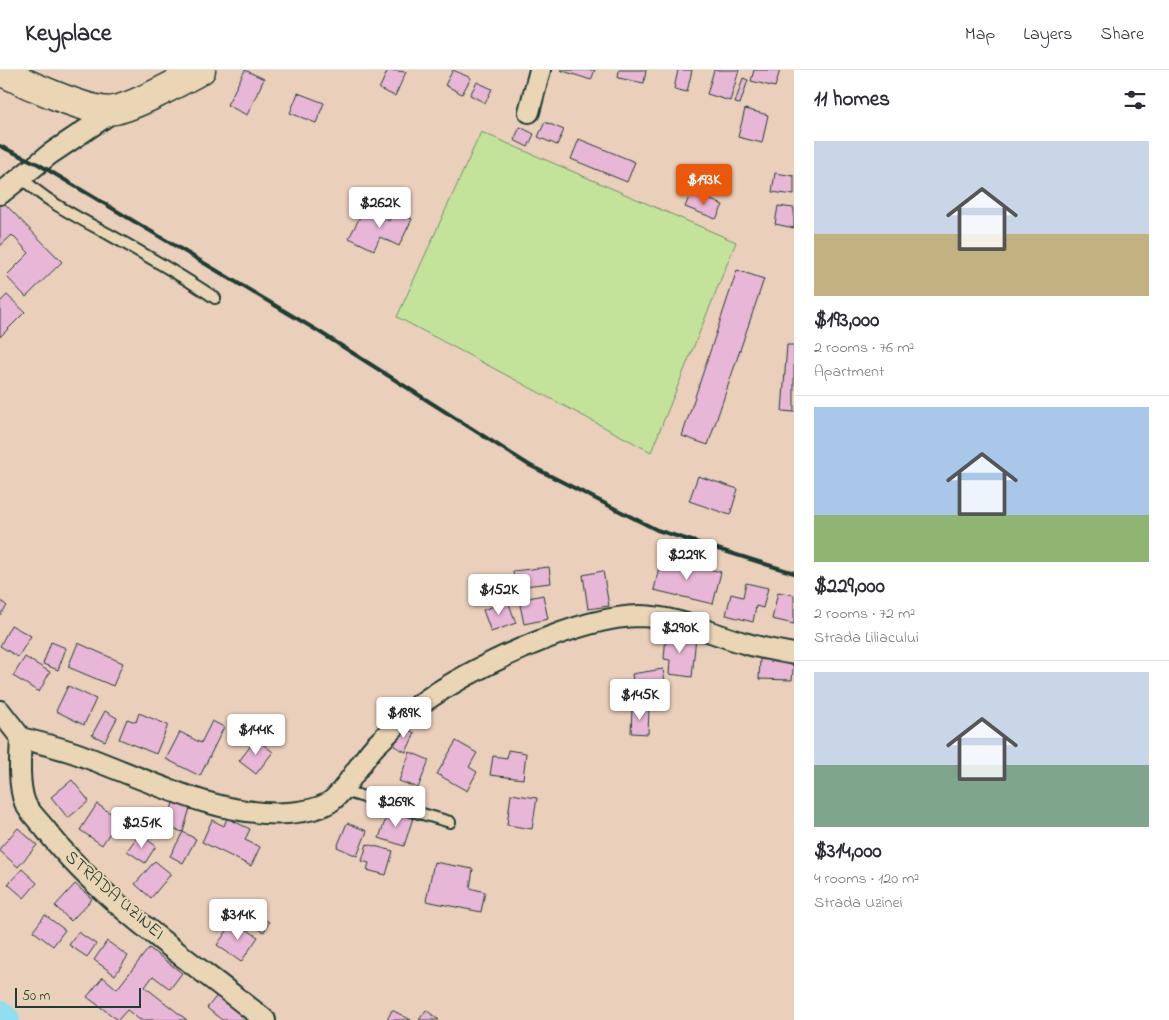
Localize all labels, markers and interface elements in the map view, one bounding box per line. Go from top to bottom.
text: Keyplace [25,17,111,52]
text: Map [965,22,995,48]
text: Layers [1023,22,1073,48]
text: Share [1101,22,1144,48]
text: 11 homes [814,85,890,115]
icon: filters [1121,86,1149,114]
pin: $193K [669,164,739,206]
text: $193K [687,168,721,192]
icon: home [937,174,1027,264]
pin: $262K [345,186,415,229]
text: $262K [360,191,400,215]
text: $193,000 [814,306,879,336]
text: 2 rooms · 76 m² [814,336,914,360]
text: Apartment [814,360,884,384]
icon: home [937,439,1027,529]
pin: $229K [652,538,722,581]
text: $229K [668,543,706,567]
text: $229,000 [814,572,885,602]
pin: $152K [464,574,534,616]
text: $152K [479,578,519,602]
text: 2 rooms · 72 m² [814,602,915,626]
pin: $290K [645,612,715,654]
text: $290K [661,616,699,640]
text: Strada Liliacului [814,626,919,650]
pin: $145K [605,678,675,721]
text: $145K [621,683,659,707]
pin: $189K [369,696,439,739]
text: $189K [387,701,421,725]
icon: home [937,704,1027,794]
pin: $144K [221,714,291,756]
text: $144K [238,718,274,742]
pin: $269K [361,786,431,828]
text: $269K [377,790,415,814]
pin: $251K [107,806,177,849]
text: $251K [122,811,162,835]
text: $314,000 [814,837,882,867]
street label: STRADA UZINEI [58,845,170,947]
text: 4 rooms · 120 m² [814,867,919,891]
text: Strada Uzinei [814,891,903,915]
pin: $314K [203,898,273,941]
text: $314K [220,903,256,927]
scale bar [15,985,141,1008]
text: 50 m [22,986,50,1007]

